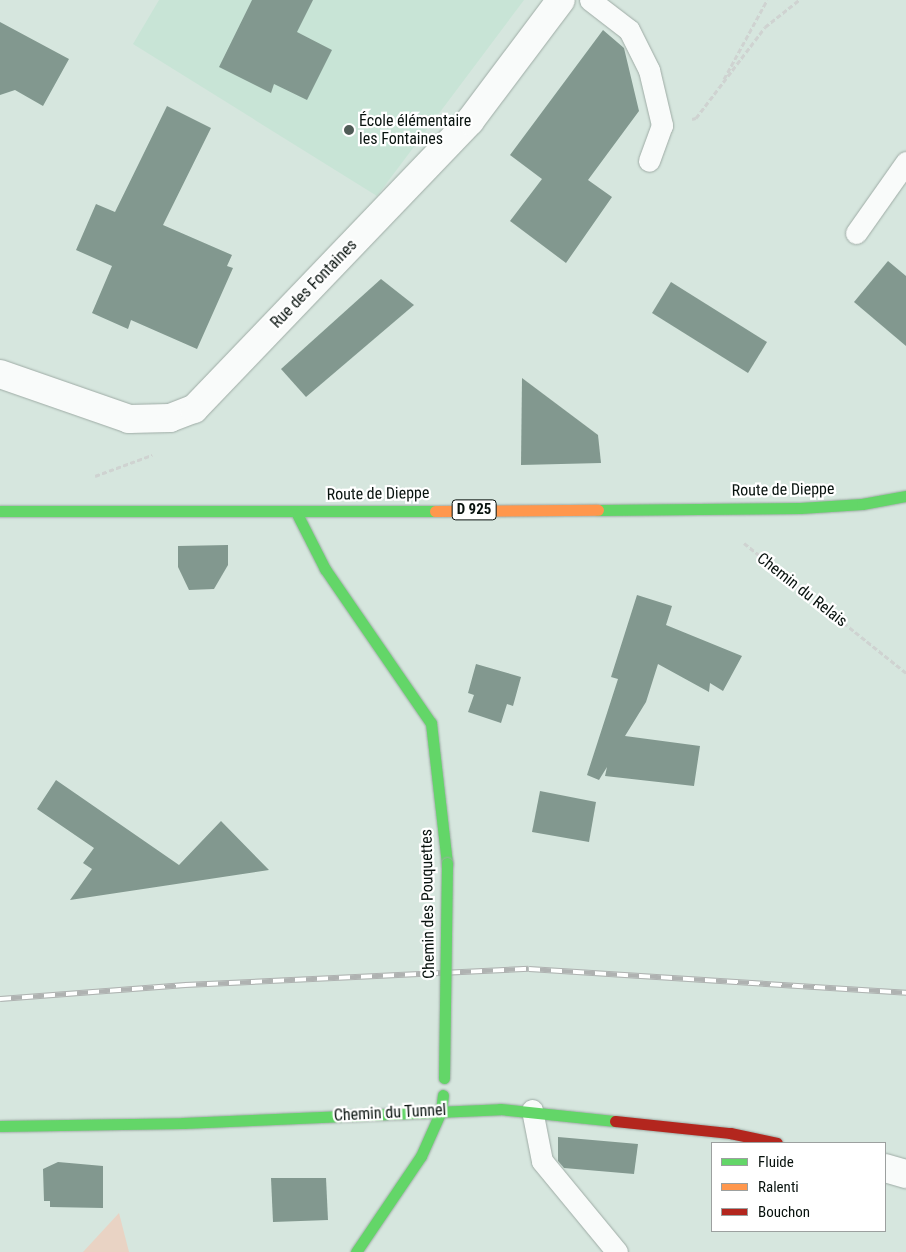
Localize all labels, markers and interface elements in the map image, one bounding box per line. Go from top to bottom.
place label: École élémentaire les Fontaines [359,111,471,149]
marker: École élémentaire les Fontaines [343,124,355,136]
street label: Rue des Fontaines [267,236,361,332]
street label: Route de Dieppe [731,480,835,500]
street label: Route de Dieppe [326,484,430,504]
road number: D 925 [452,498,496,522]
street label: Chemin du Relais [753,549,851,631]
street label: Chemin des Pouquettes [417,829,439,979]
street label: Chemin du Tunnel [333,1100,447,1126]
legend [711,1142,886,1232]
text: Fluide [758,1153,794,1171]
text: Ralenti [758,1178,799,1196]
text: Bouchon [758,1203,810,1221]

